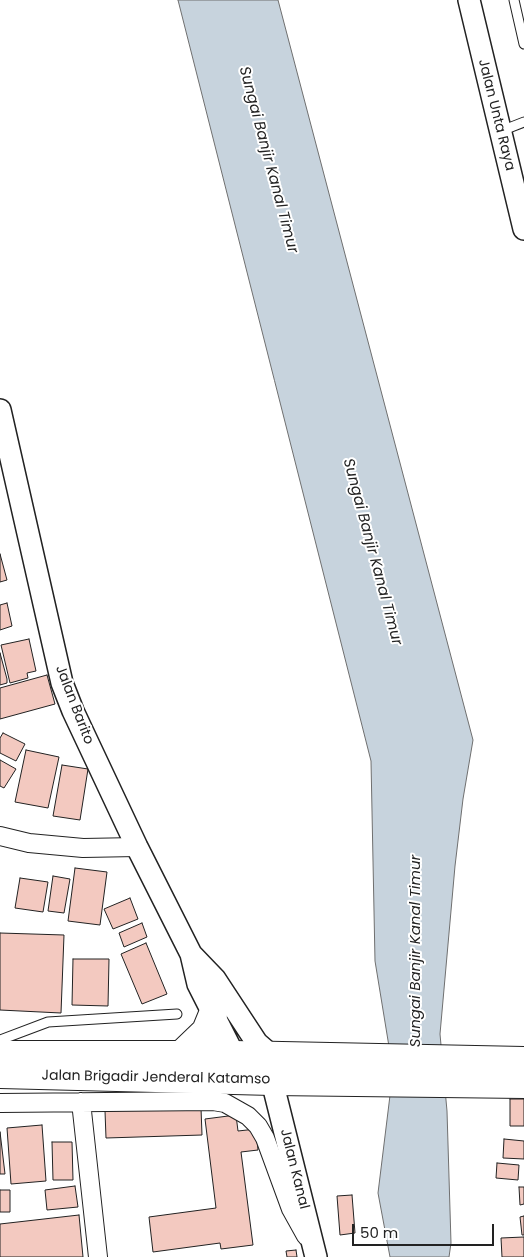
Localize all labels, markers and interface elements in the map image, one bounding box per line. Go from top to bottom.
street label: Jalan Unta Raya [474,57,518,173]
water label: Sungai Banjir Kanal Timur [234,65,302,255]
water label: Sungai Banjir Kanal Timur [338,457,406,647]
street label: Jalan Barito [51,663,97,747]
water label: Sungai Banjir Kanal Timur [407,855,425,1047]
street label: Jalan Brigadir Jenderal Katamso [42,1068,270,1088]
street label: Jalan Kanal [276,1127,312,1211]
scale bar [354,1214,496,1246]
text: 50 m [360,1222,398,1243]

